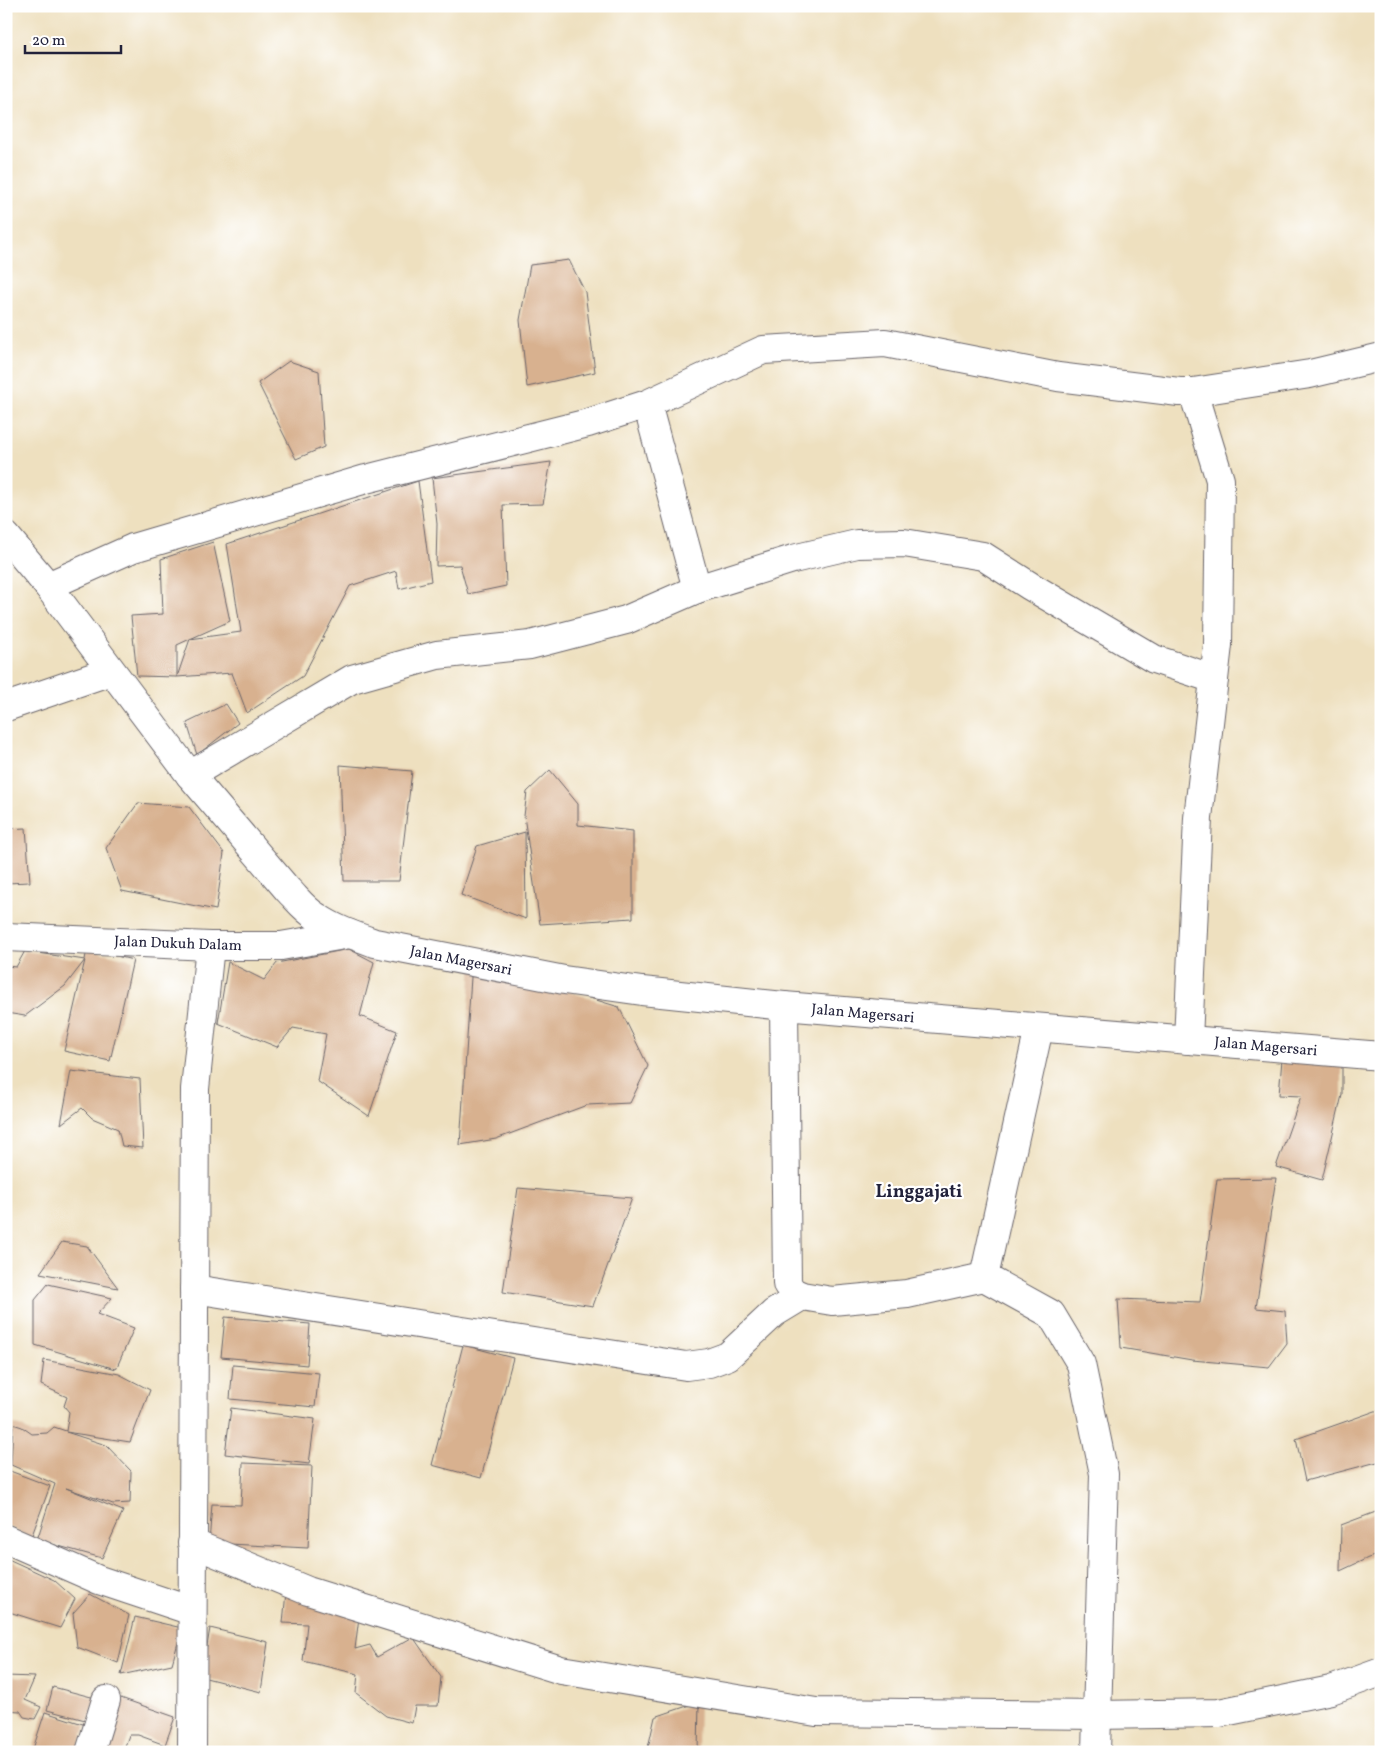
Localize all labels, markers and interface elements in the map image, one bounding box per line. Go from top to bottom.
scale bar [25,22,121,54]
text: 20 m [32,31,65,52]
street label: Jalan Dukuh Dalam [114,932,242,957]
street label: Jalan Magersari [408,941,514,982]
street label: Jalan Magersari [810,1000,915,1029]
street label: Jalan Magersari [1213,1033,1318,1062]
district label: Linggajati [876,1180,962,1205]

